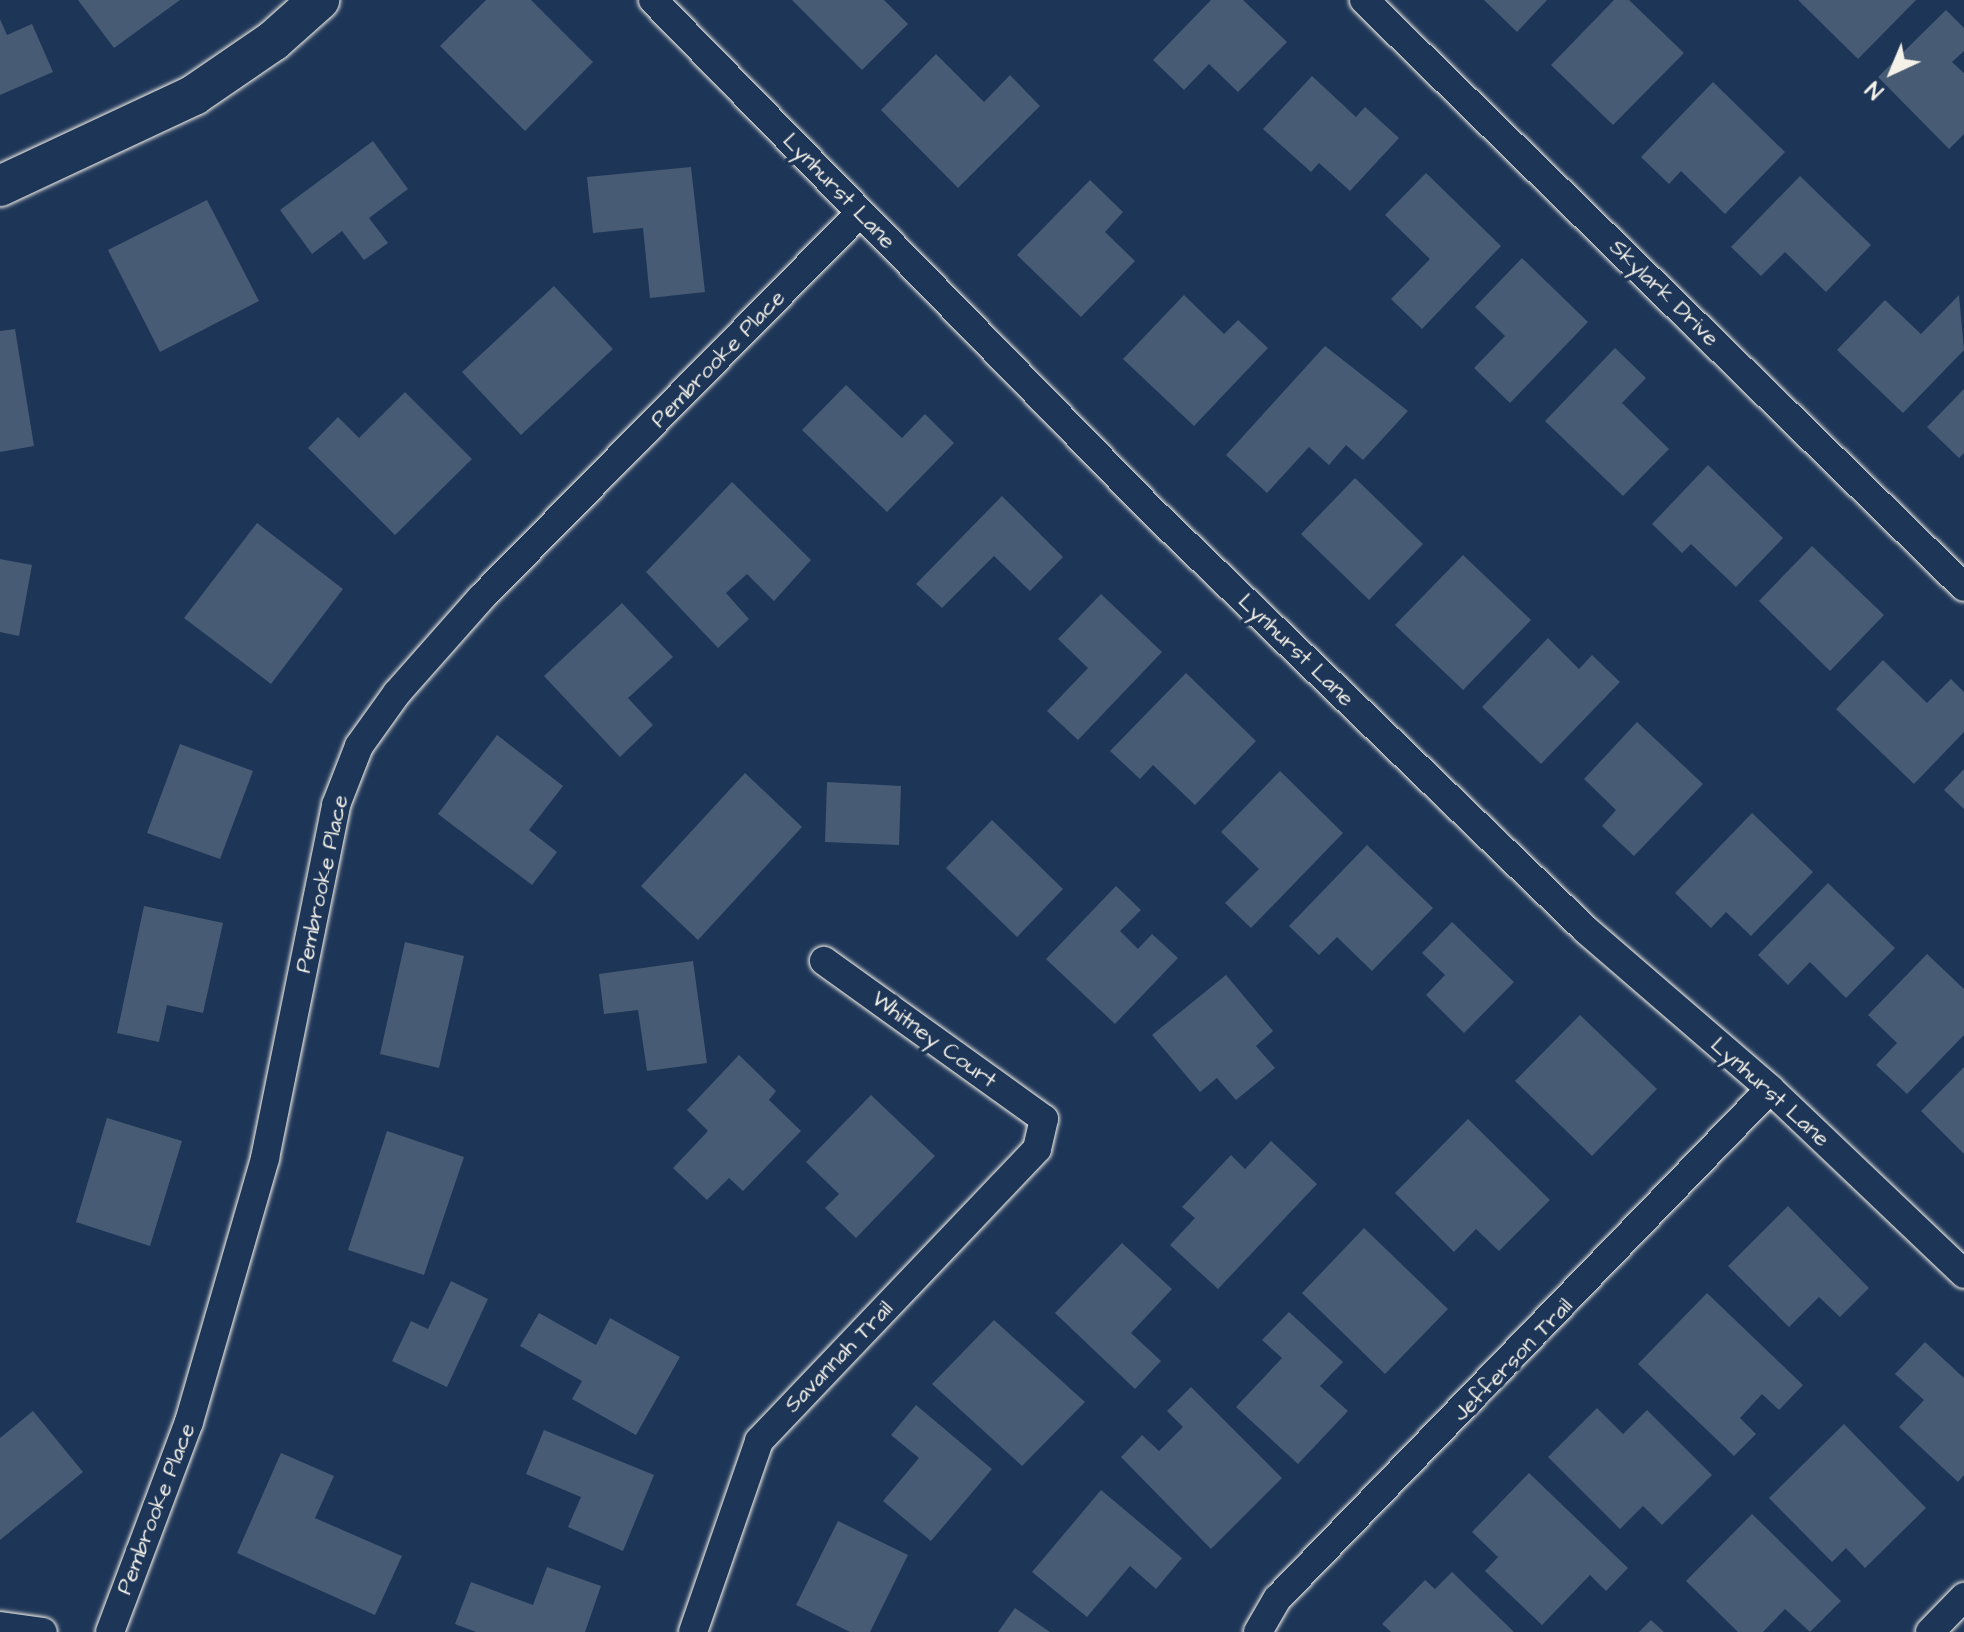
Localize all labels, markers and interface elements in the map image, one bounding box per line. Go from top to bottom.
north arrow [1852,32,1932,112]
text: N [1859,74,1891,106]
street label: Lynhurst Lane [777,128,901,254]
street label: Skylark Drive [1604,234,1724,352]
street label: Pembrooke Place [646,285,790,433]
street label: Lynhurst Lane [1233,588,1359,712]
street label: Pembrooke Place [290,793,354,975]
street label: Whitney Court [866,986,1002,1094]
street label: Lynhurst Lane [1705,1032,1835,1152]
street label: Jefferson Trail [1448,1293,1578,1427]
street label: Savannah Trail [779,1296,899,1418]
street label: Pembrooke Place [111,1420,201,1598]

